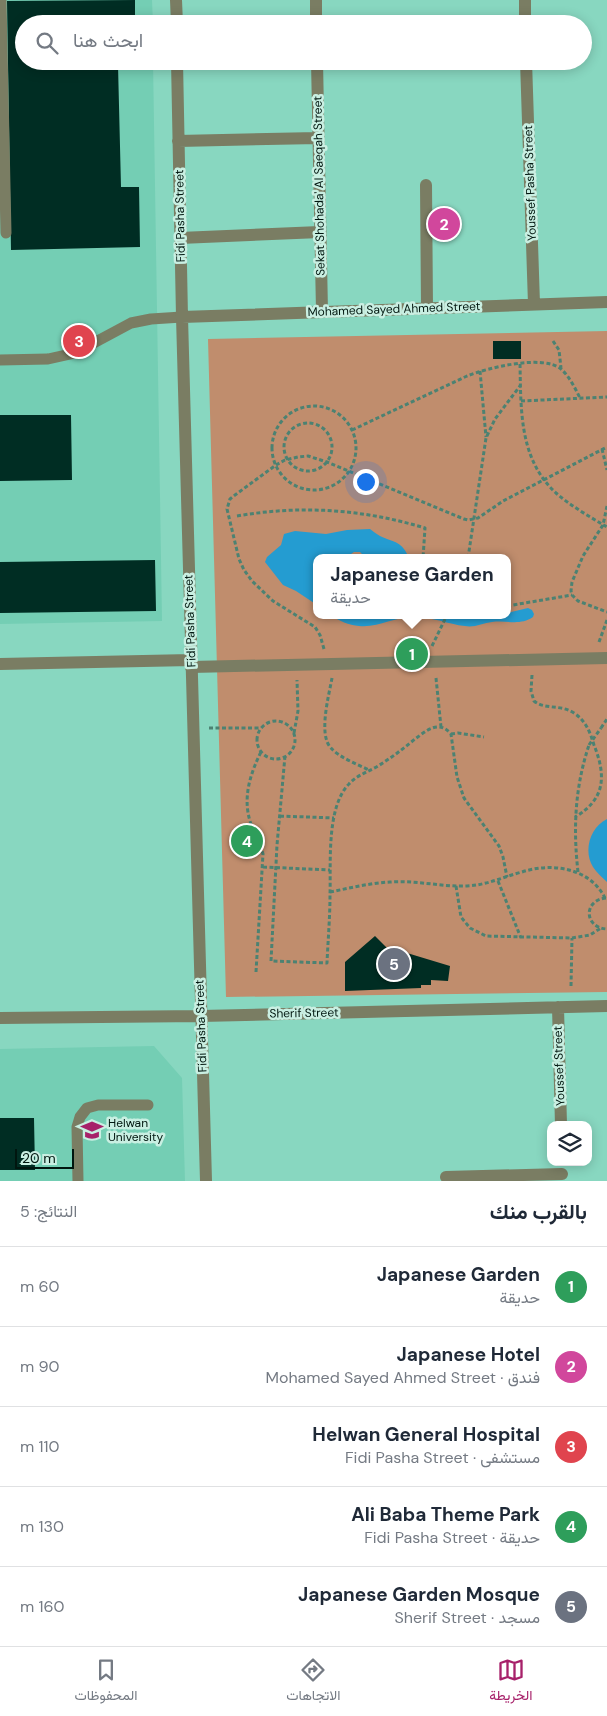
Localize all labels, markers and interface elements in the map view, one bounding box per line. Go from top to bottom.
search box [15,15,592,70]
text: ابحث هنا [73,28,143,53]
icon: search [33,29,61,57]
street label: Sekat Shohada' Al Saeqah Street [309,96,329,276]
street label: Youssef Pasha Street [520,125,540,241]
street label: Fidi Pasha Street [171,169,189,263]
pin: 2 [428,205,460,243]
street label: Mohamed Sayed Ahmed Street [307,298,481,320]
pin: 3 [63,322,95,360]
your location [353,469,379,495]
popup [313,554,511,619]
text: Japanese Garden [330,562,494,587]
street label: Fidi Pasha Street [180,574,200,668]
text: حديقة [330,587,371,608]
pin: 1 [396,635,428,673]
pin: 4 [231,822,263,860]
pin: 5 [378,945,410,983]
street label: Fidi Pasha Street [191,979,211,1073]
street label: Sherif Street [269,1004,339,1022]
street label: Youssef Street [550,1025,568,1106]
place label: Helwan University [108,1115,164,1145]
school or university icon: Helwan University [79,1117,105,1143]
map controls [547,1121,592,1166]
button: layers [547,1121,592,1166]
scale bar [15,1146,74,1169]
text: 20 m [22,1149,56,1167]
text: بالقرب منك [490,1198,587,1226]
text: النتائج: 5 [20,1201,77,1222]
text: Japanese Garden [377,1262,540,1287]
text: 60 m [20,1276,60,1297]
text: 1 [568,1276,574,1297]
text: حديقة [500,1287,540,1308]
text: Japanese Hotel [397,1342,540,1367]
text: 90 m [20,1356,60,1377]
text: 2 [566,1356,576,1377]
text: فندق · Mohamed Sayed Ahmed Street [265,1367,540,1388]
text: Helwan General Hospital [312,1422,540,1447]
text: 110 m [20,1436,59,1457]
text: 3 [566,1436,576,1457]
text: مستشفى · Fidi Pasha Street [345,1447,540,1468]
text: Ali Baba Theme Park [351,1502,540,1527]
text: 130 m [20,1516,64,1537]
text: 4 [566,1516,576,1537]
text: حديقة · Fidi Pasha Street [364,1527,540,1548]
text: Japanese Garden Mosque [298,1582,540,1607]
text: 160 m [20,1596,65,1617]
text: 5 [566,1596,576,1617]
text: مسجد · Sherif Street [394,1607,540,1628]
tab: المحفوظات [74,1656,137,1708]
tab: الاتجاهات [286,1656,341,1708]
tab: الخريطة [489,1656,533,1708]

